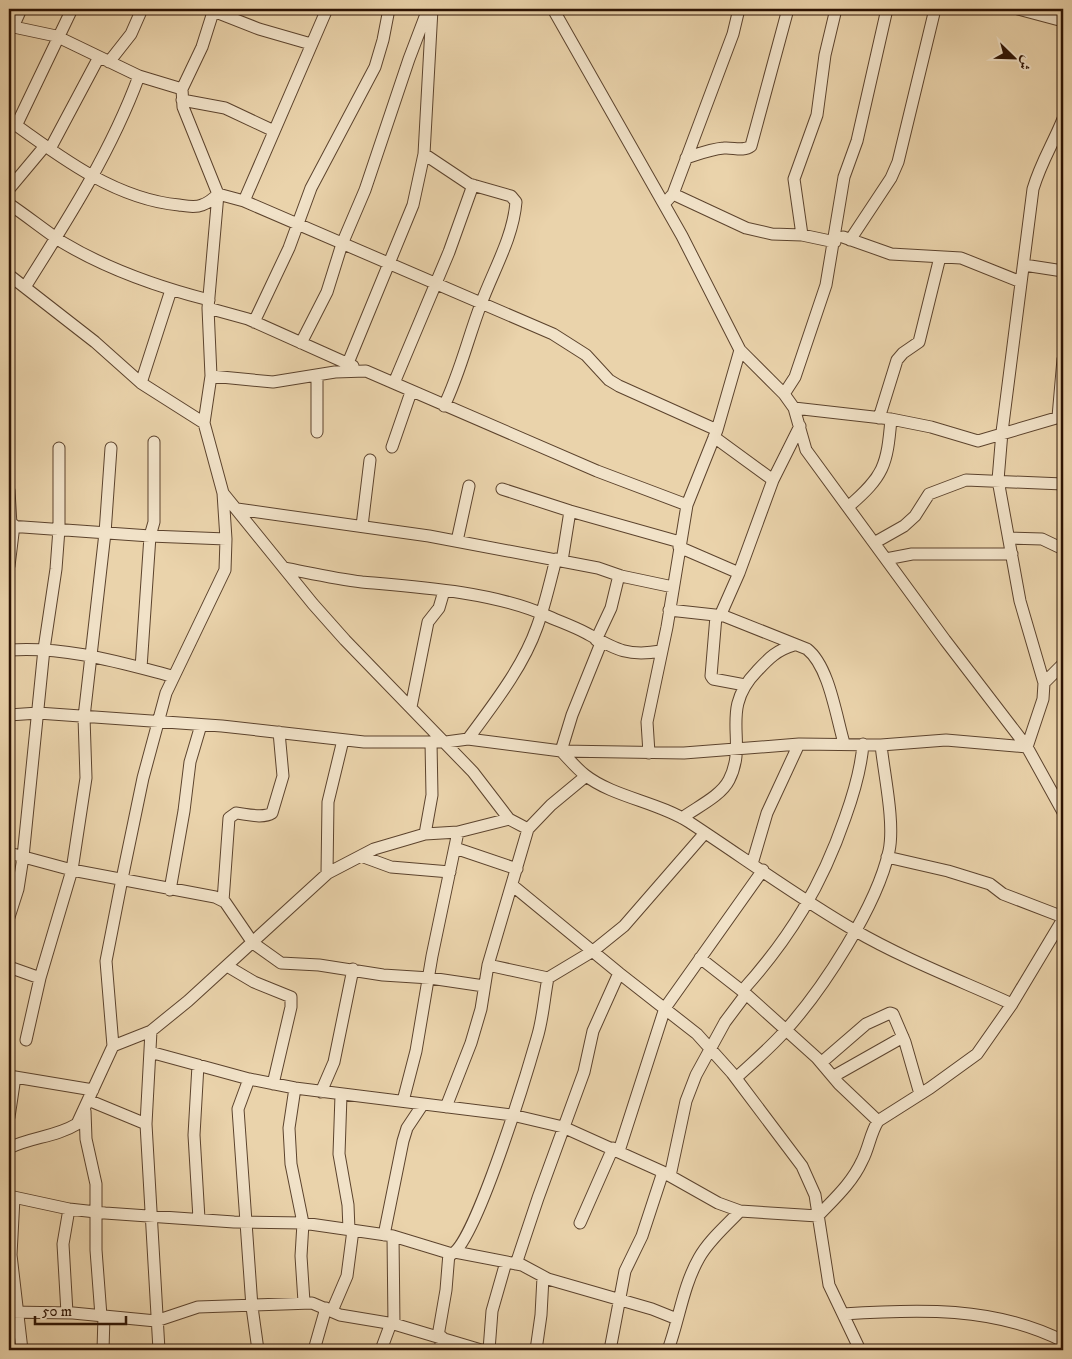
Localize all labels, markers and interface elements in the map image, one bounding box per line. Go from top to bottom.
north arrow [990,32,1040,82]
text: ش [1014,53,1036,73]
scale bar [35,1294,126,1326]
text: 50 m [42,1302,72,1321]

